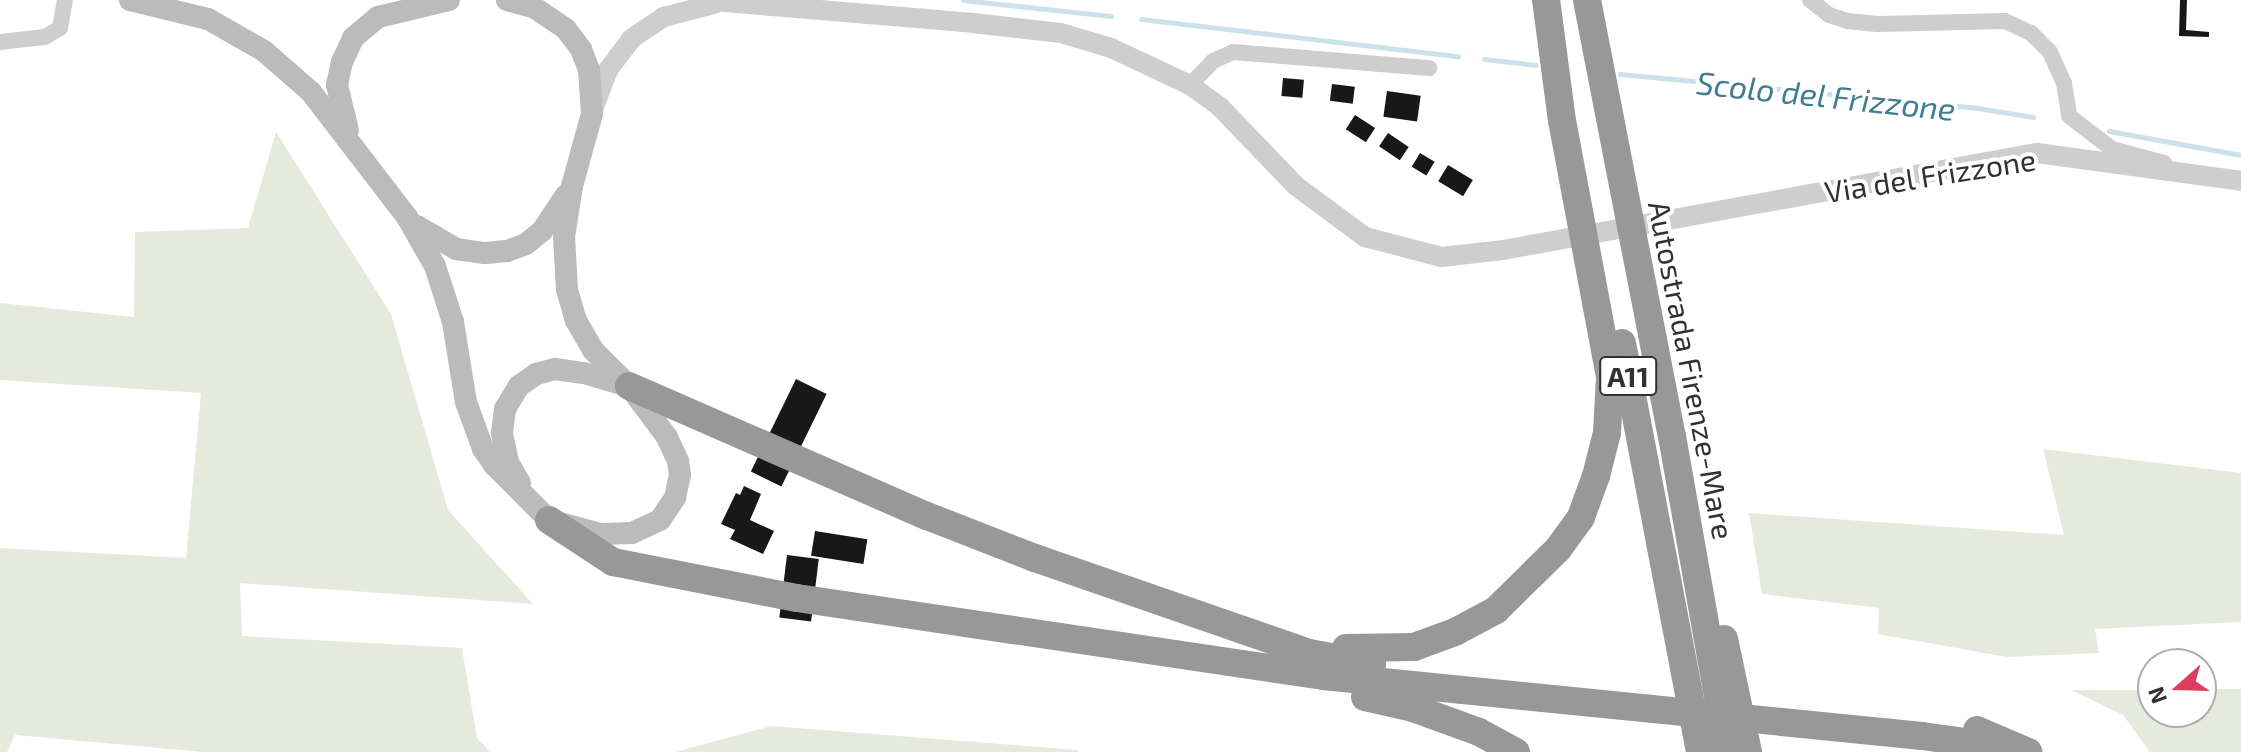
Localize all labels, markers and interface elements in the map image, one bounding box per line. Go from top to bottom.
water label: Scolo del Frizzone [1694,62,1958,128]
street label: Via del Frizzone [1821,140,2039,210]
street label: Autostrada Firenze-Mare [1642,198,1742,542]
road number: A11 [1598,352,1658,400]
north arrow [2137,648,2217,728]
text: N [2141,684,2171,707]

